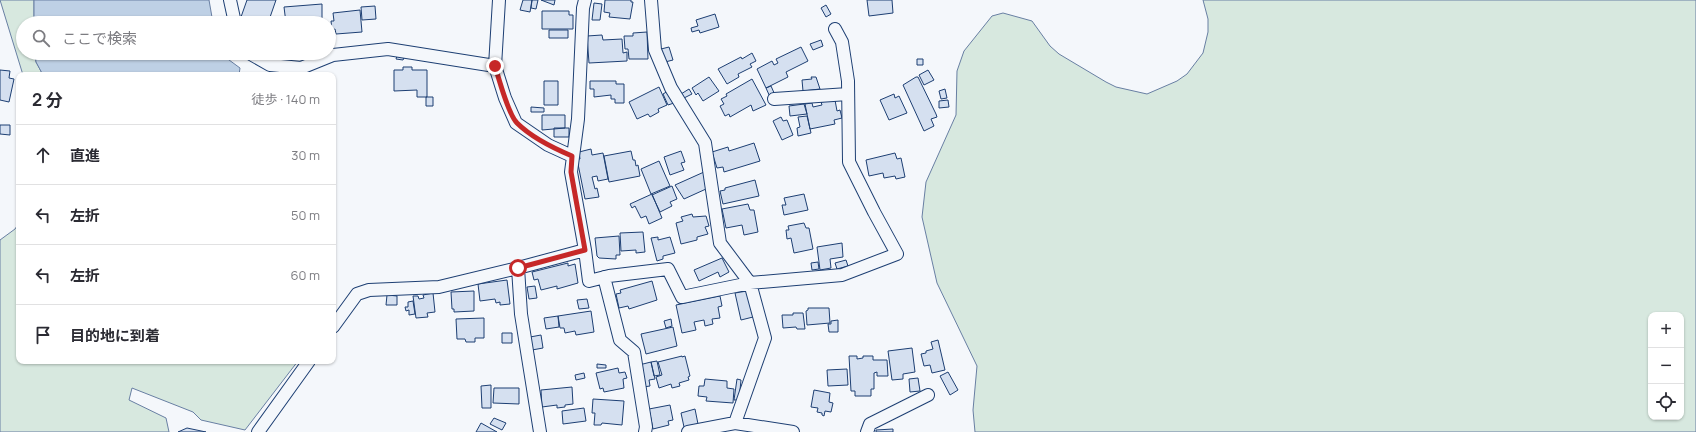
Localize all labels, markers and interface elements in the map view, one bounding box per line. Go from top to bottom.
search box [16,16,336,60]
icon: search [30,27,52,49]
text: ここで検索 [62,28,137,49]
route end [486,57,504,75]
text: 2 分 [32,88,63,111]
text: 徒歩 · 140 m [252,90,320,108]
icon: ahead [32,144,54,166]
text: 直進 [70,145,100,166]
text: 30 m [291,146,320,164]
icon: left [32,204,54,226]
text: 左折 [70,205,100,226]
text: 50 m [291,206,320,224]
route start [509,259,527,277]
icon: left [32,264,54,286]
text: 左折 [70,265,100,286]
text: 60 m [290,266,320,284]
map controls [1648,312,1684,420]
button: + [1648,312,1684,348]
icon: arrive [32,324,54,346]
text: 目的地に到着 [70,325,160,346]
button: − [1648,348,1684,384]
button: locate [1648,384,1684,420]

